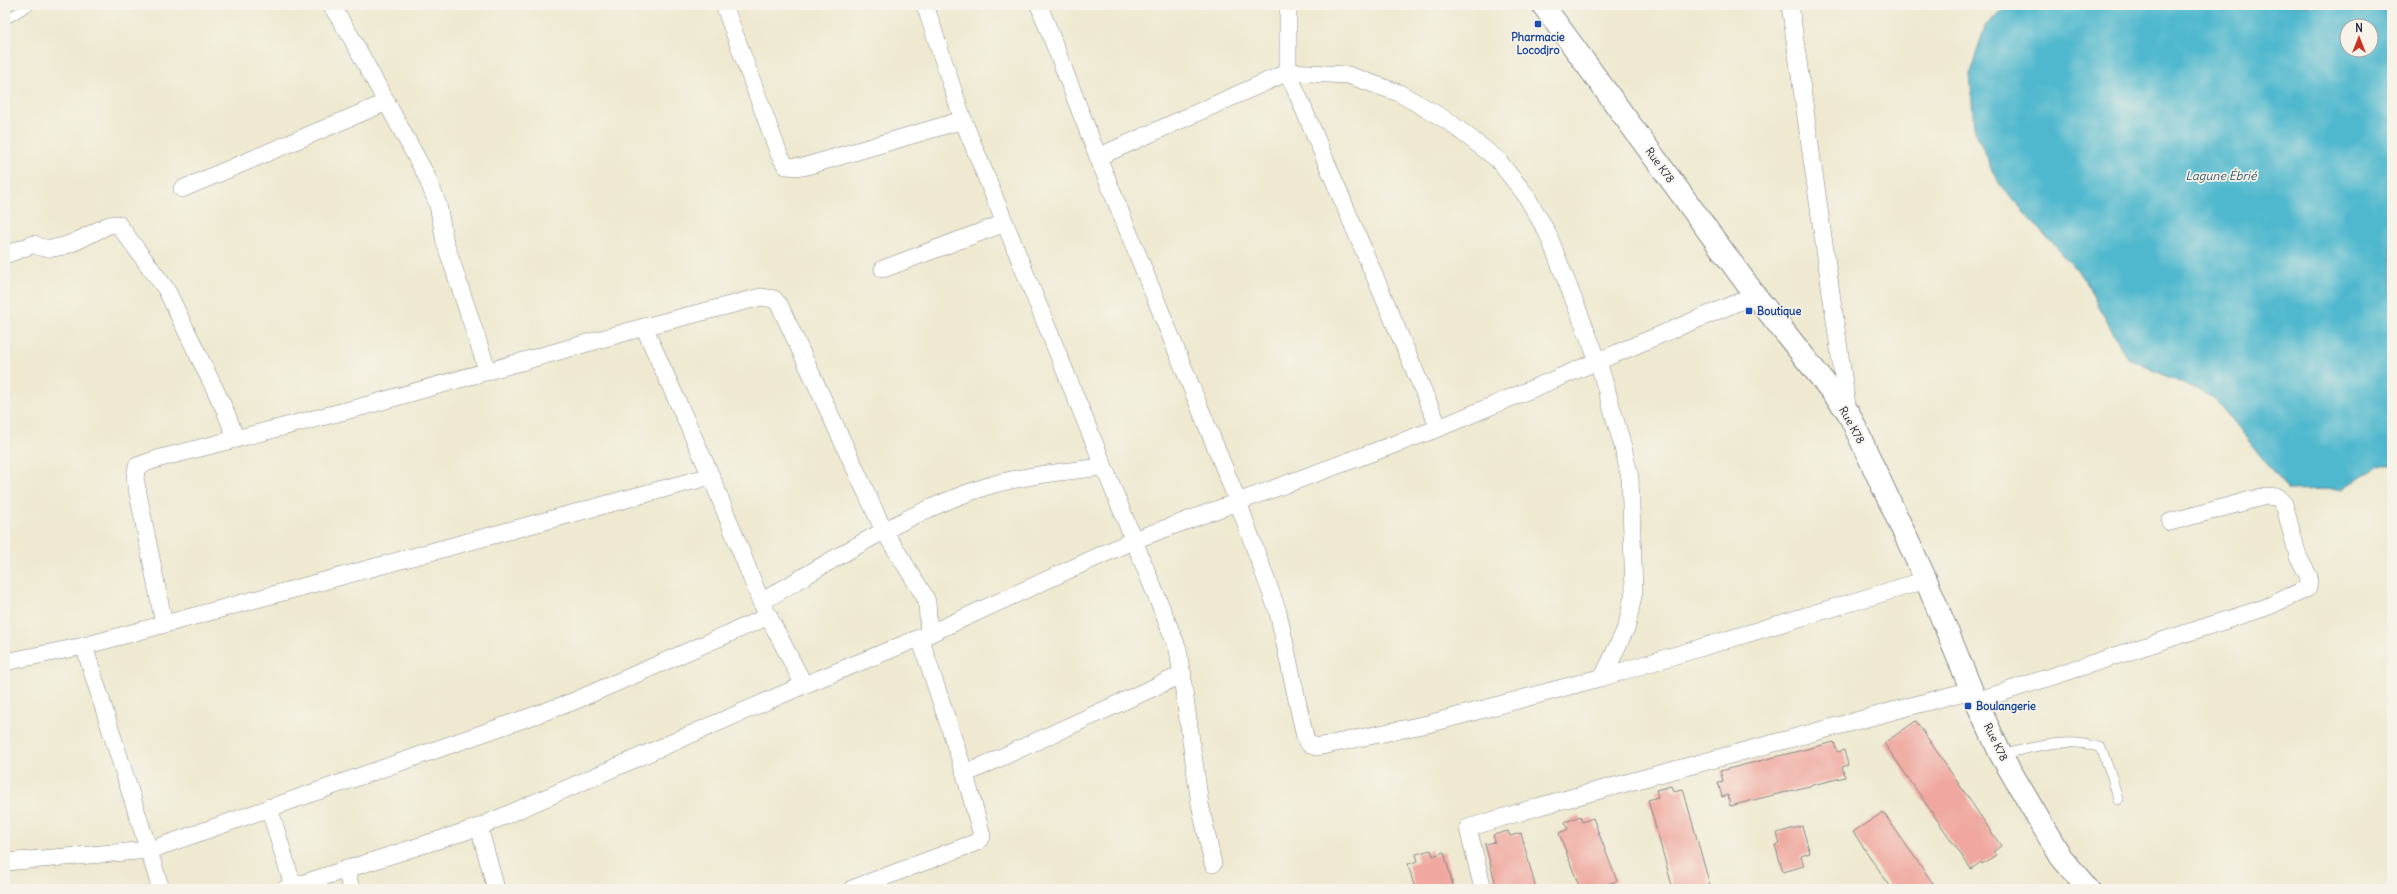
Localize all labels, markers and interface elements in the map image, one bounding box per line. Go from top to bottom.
north arrow [2339,18,2379,58]
marker: Pharmacie Locodjro [1533,19,1543,29]
text: N [2355,21,2363,35]
place label: Pharmacie Locodjro [1511,30,1565,57]
street label: Rue K78 [1642,145,1678,185]
water label: Lagune Ébrié [2186,168,2258,183]
place label: Boutique [1757,304,1801,319]
marker: Boutique [1744,306,1754,316]
street label: Rue K78 [1836,404,1868,446]
place label: Boulangerie [1976,699,2036,714]
marker: Boulangerie [1963,701,1973,711]
street label: Rue K78 [1981,721,2011,763]

